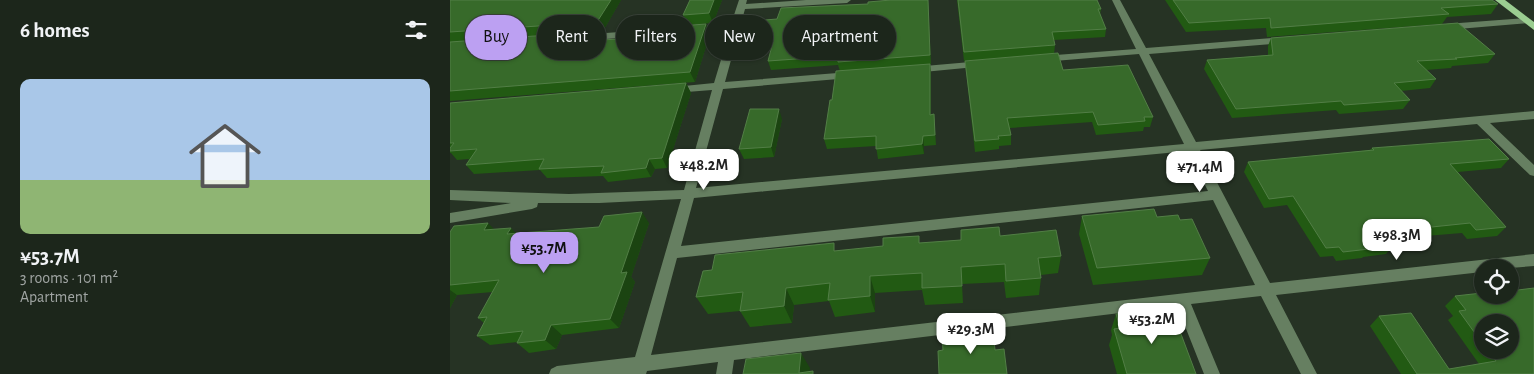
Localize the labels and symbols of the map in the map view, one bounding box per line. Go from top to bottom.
pin: ¥48.2M [663,148,745,191]
pin: ¥71.4M [1159,150,1241,193]
pin: ¥98.3M [1356,218,1438,261]
pin: ¥53.7M [503,232,585,274]
pin: ¥53.2M [1111,302,1193,345]
pin: ¥29.3M [930,312,1012,355]

